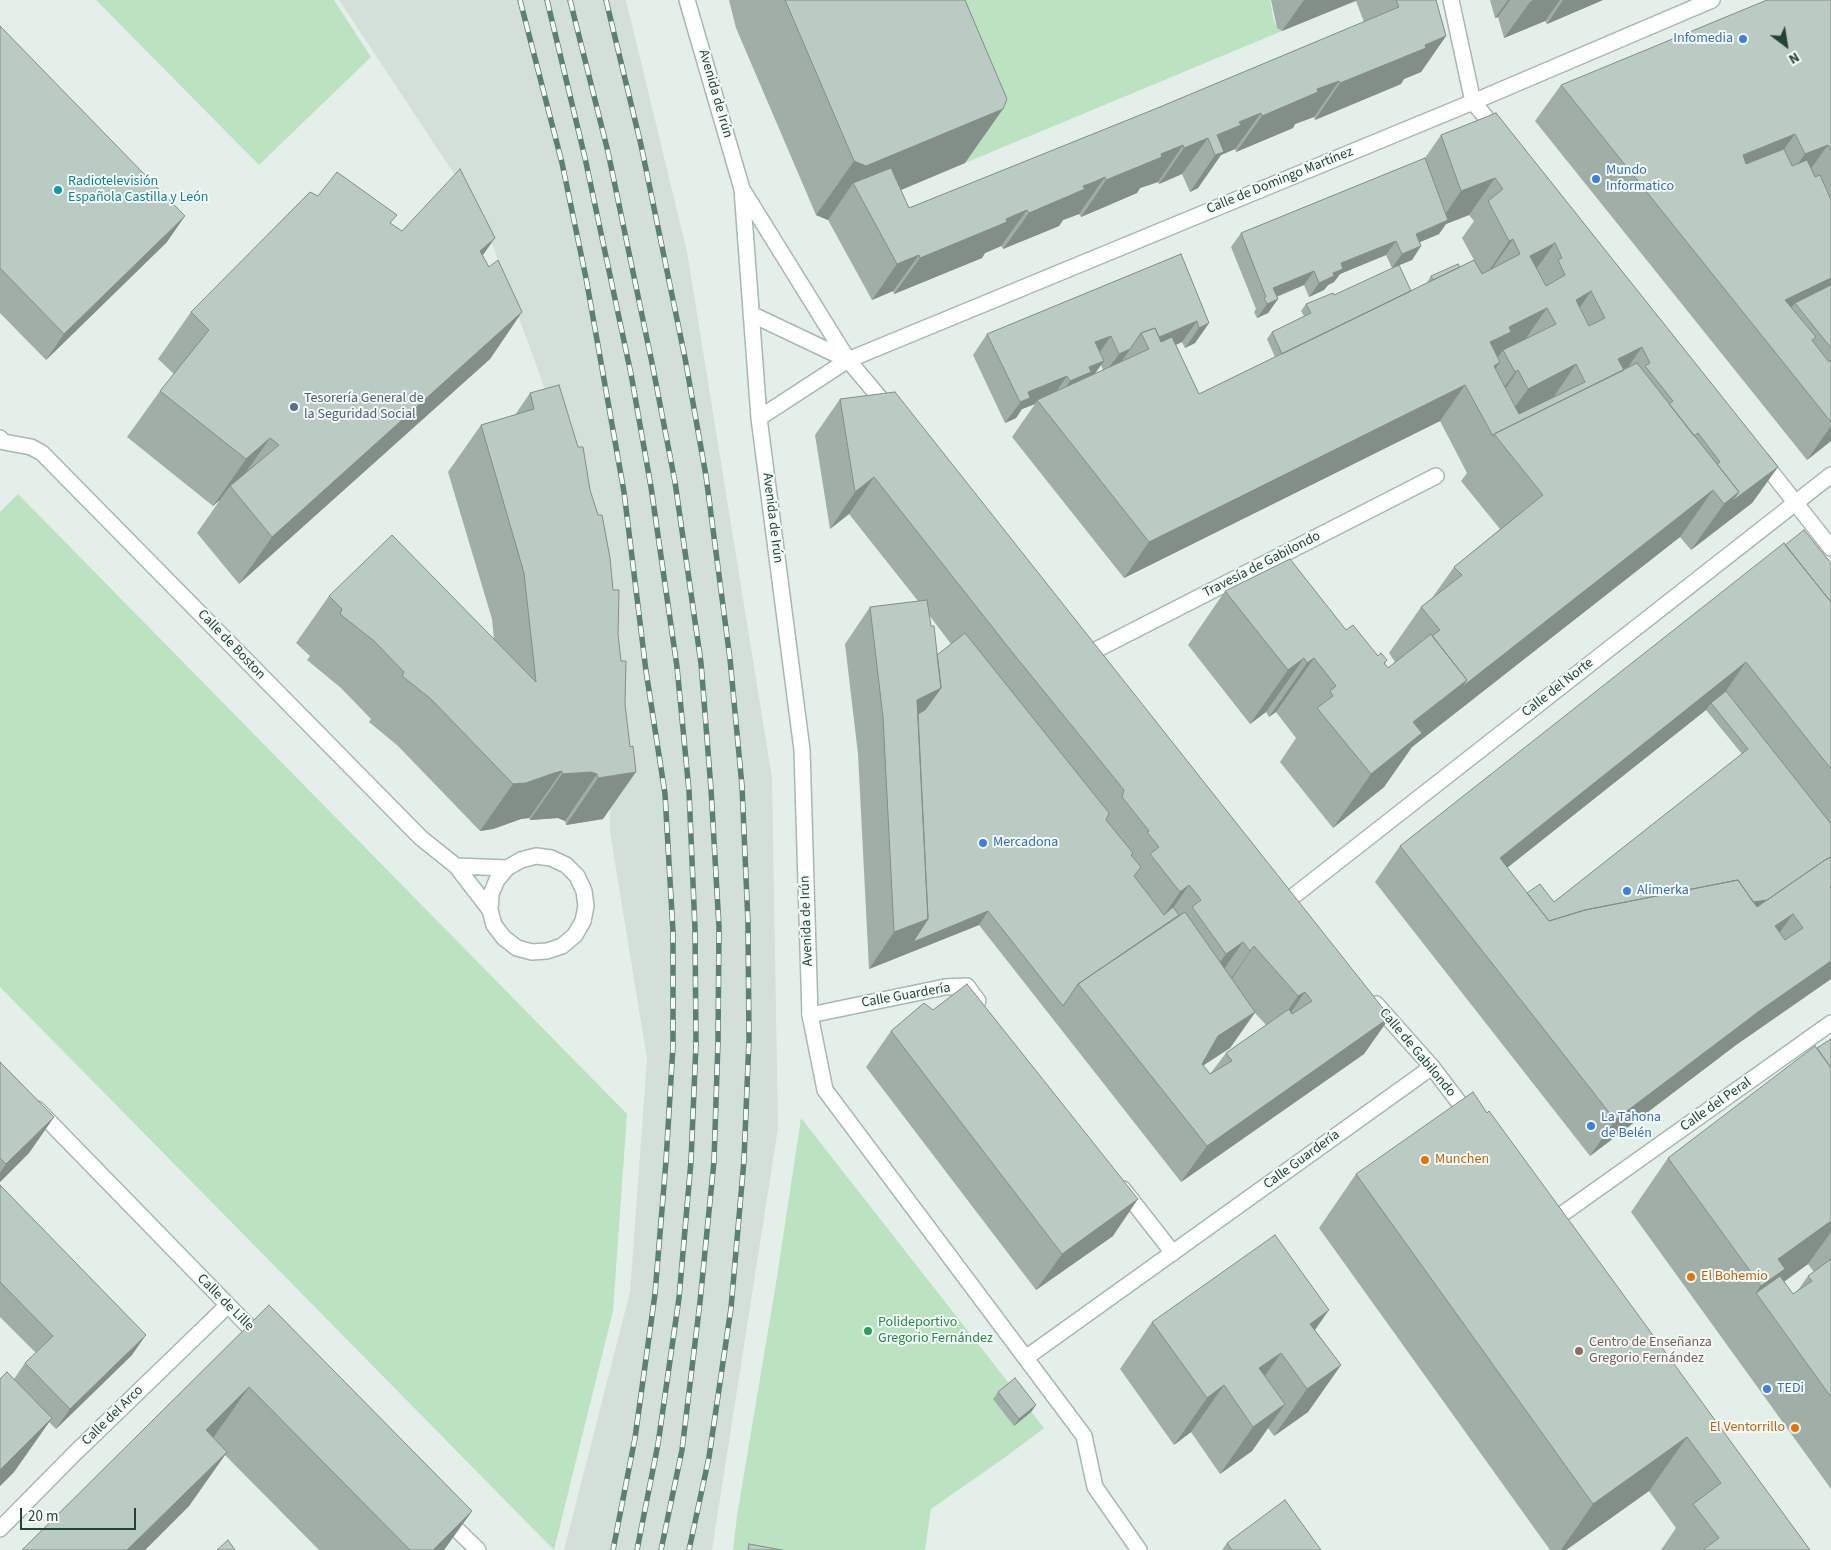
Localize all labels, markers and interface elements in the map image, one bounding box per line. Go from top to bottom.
north arrow [1761,20,1811,70]
place label: Infomedia [1673,31,1733,47]
marker: Infomedia [1737,33,1749,45]
text: N [1785,47,1803,69]
street label: Avenida de Irún [694,48,736,140]
street label: Calle de Domingo Martínez [1204,144,1356,218]
place label: Mundo Informatico [1606,163,1674,196]
marker: Mundo Informatico [1590,173,1602,185]
place label: Radiotelevisión Española Castilla y León [68,174,209,206]
marker: Radiotelevisión Española Castilla y León [52,184,64,196]
place label: Tesorería General de la Seguridad Social [304,391,424,424]
marker: Tesorería General de la Seguridad Social [288,401,300,413]
street label: Avenida de Irún [758,472,786,564]
street label: Travesía de Gabilondo [1200,528,1324,602]
street label: Calle de Boston [193,607,269,683]
street label: Calle del Norte [1519,655,1597,721]
place label: Mercadona [993,835,1058,851]
marker: Mercadona [977,837,989,849]
street label: Avenida de Irún [797,875,817,967]
place label: Alimerka [1637,883,1689,899]
marker: Alimerka [1621,885,1633,897]
street label: Calle Guardería [860,980,952,1012]
street label: Calle de Gabilondo [1375,1005,1459,1101]
street label: Calle del Peral [1677,1074,1755,1136]
place label: La Tahona de Belén [1601,1110,1661,1142]
marker: La Tahona de Belén [1585,1120,1597,1132]
street label: Calle Guardería [1261,1127,1343,1193]
place label: Munchen [1435,1152,1489,1168]
marker: Munchen [1419,1154,1431,1166]
place label: El Bohemio [1701,1269,1768,1285]
street label: Calle de Lille [193,1271,257,1335]
marker: El Bohemio [1685,1271,1697,1283]
place label: Polideportivo Gregorio Fernández [878,1315,993,1348]
marker: Polideportivo Gregorio Fernández [862,1325,874,1337]
place label: Centro de Enseñanza Gregorio Fernández [1589,1335,1712,1368]
marker: Centro de Enseñanza Gregorio Fernández [1573,1345,1585,1357]
place label: TEDi [1777,1381,1804,1397]
street label: Calle del Arco [79,1383,147,1449]
marker: TEDi [1761,1383,1773,1395]
place label: El Ventorrillo [1710,1420,1785,1436]
marker: El Ventorrillo [1789,1422,1801,1434]
scale bar [22,1498,139,1530]
text: 20 m [28,1506,58,1527]

